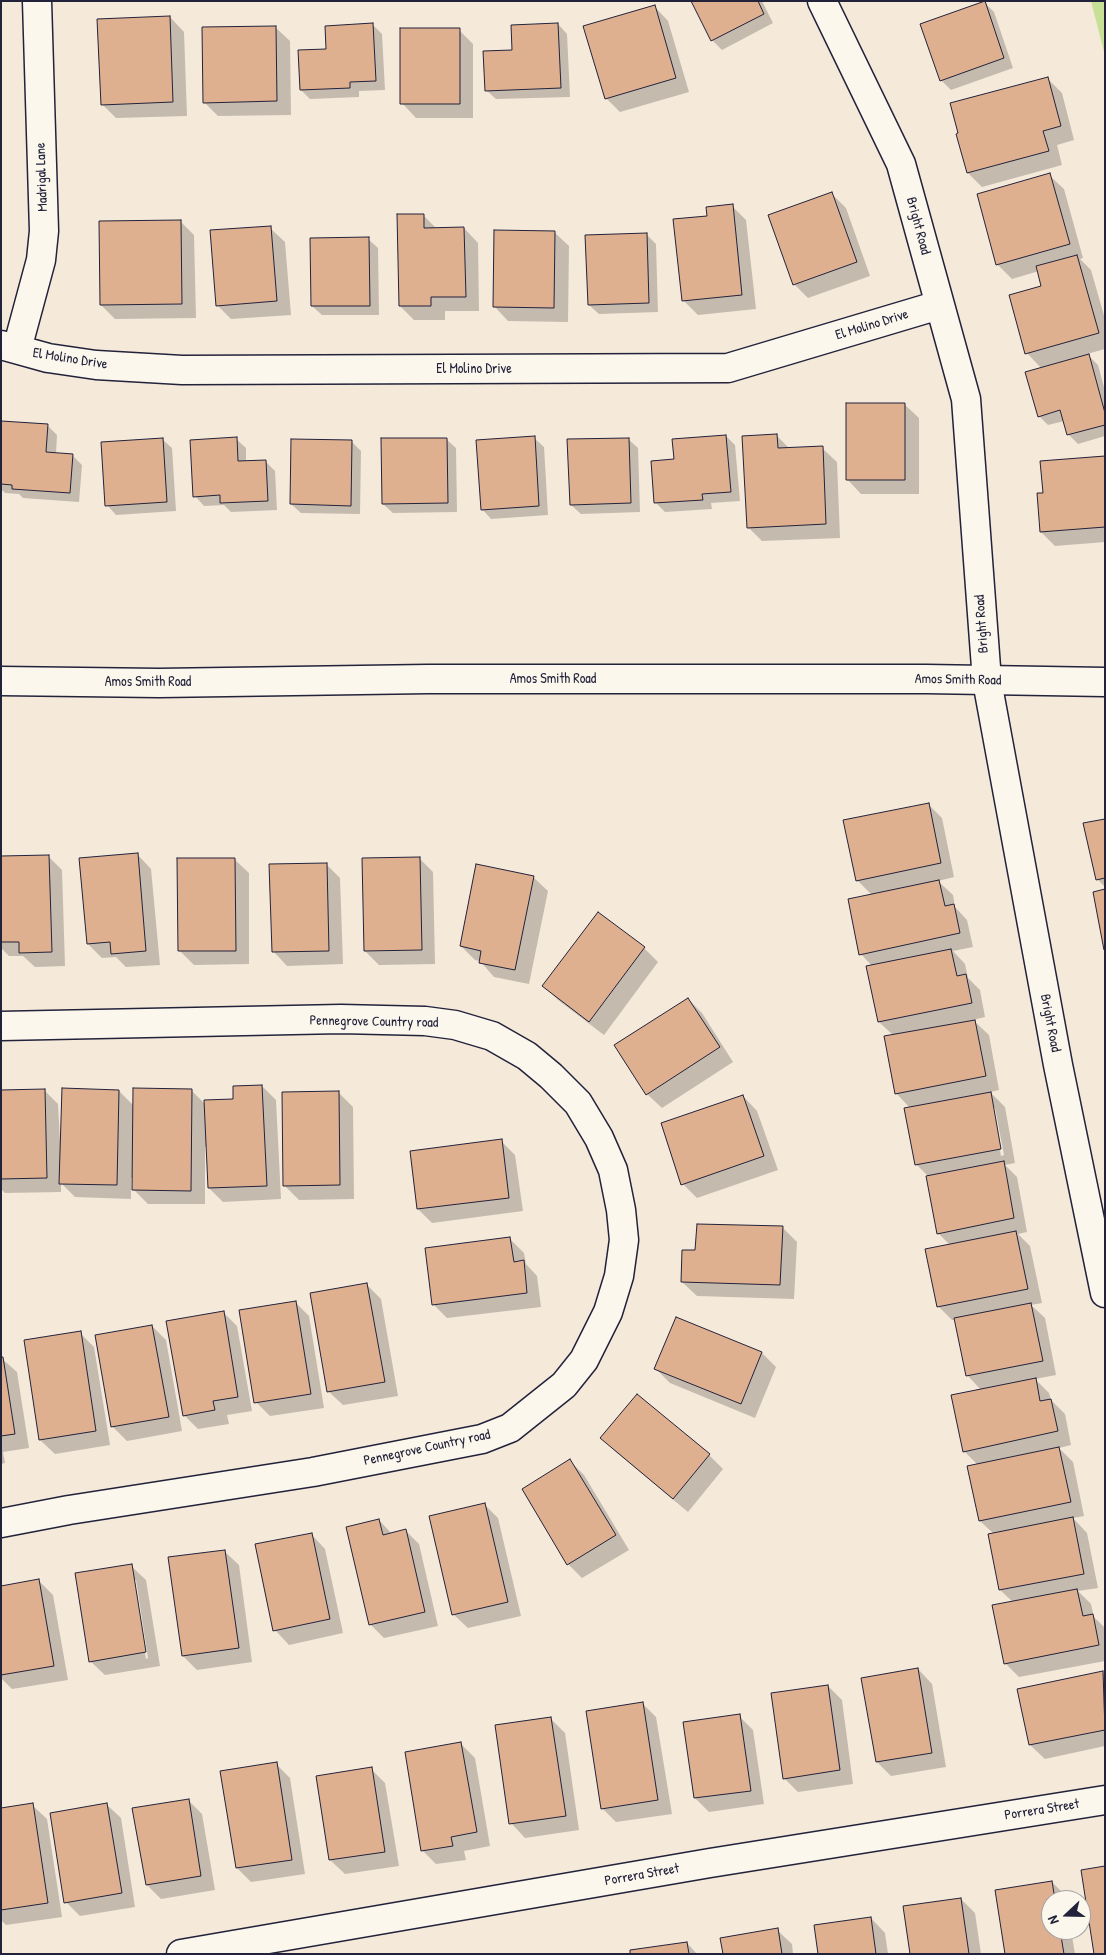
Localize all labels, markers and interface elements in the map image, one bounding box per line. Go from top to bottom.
street label: Madrigal Lane [32,142,52,212]
street label: Bright Road [902,195,934,257]
street label: El Molino Drive [833,306,911,344]
street label: El Molino Drive [31,345,109,373]
street label: El Molino Drive [436,361,512,377]
street label: Bright Road [972,594,992,654]
street label: Amos Smith Road [510,671,596,687]
street label: Amos Smith Road [915,671,1001,689]
street label: Amos Smith Road [105,674,191,690]
street label: Bright Road [1036,993,1064,1053]
street label: Pennegrove Country road [309,1012,439,1032]
street label: Pennegrove Country road [362,1426,492,1470]
street label: Porrera Street [1003,1796,1081,1824]
street label: Porrera Street [603,1860,681,1890]
north arrow [1041,1890,1091,1940]
text: N [1042,1913,1063,1927]

